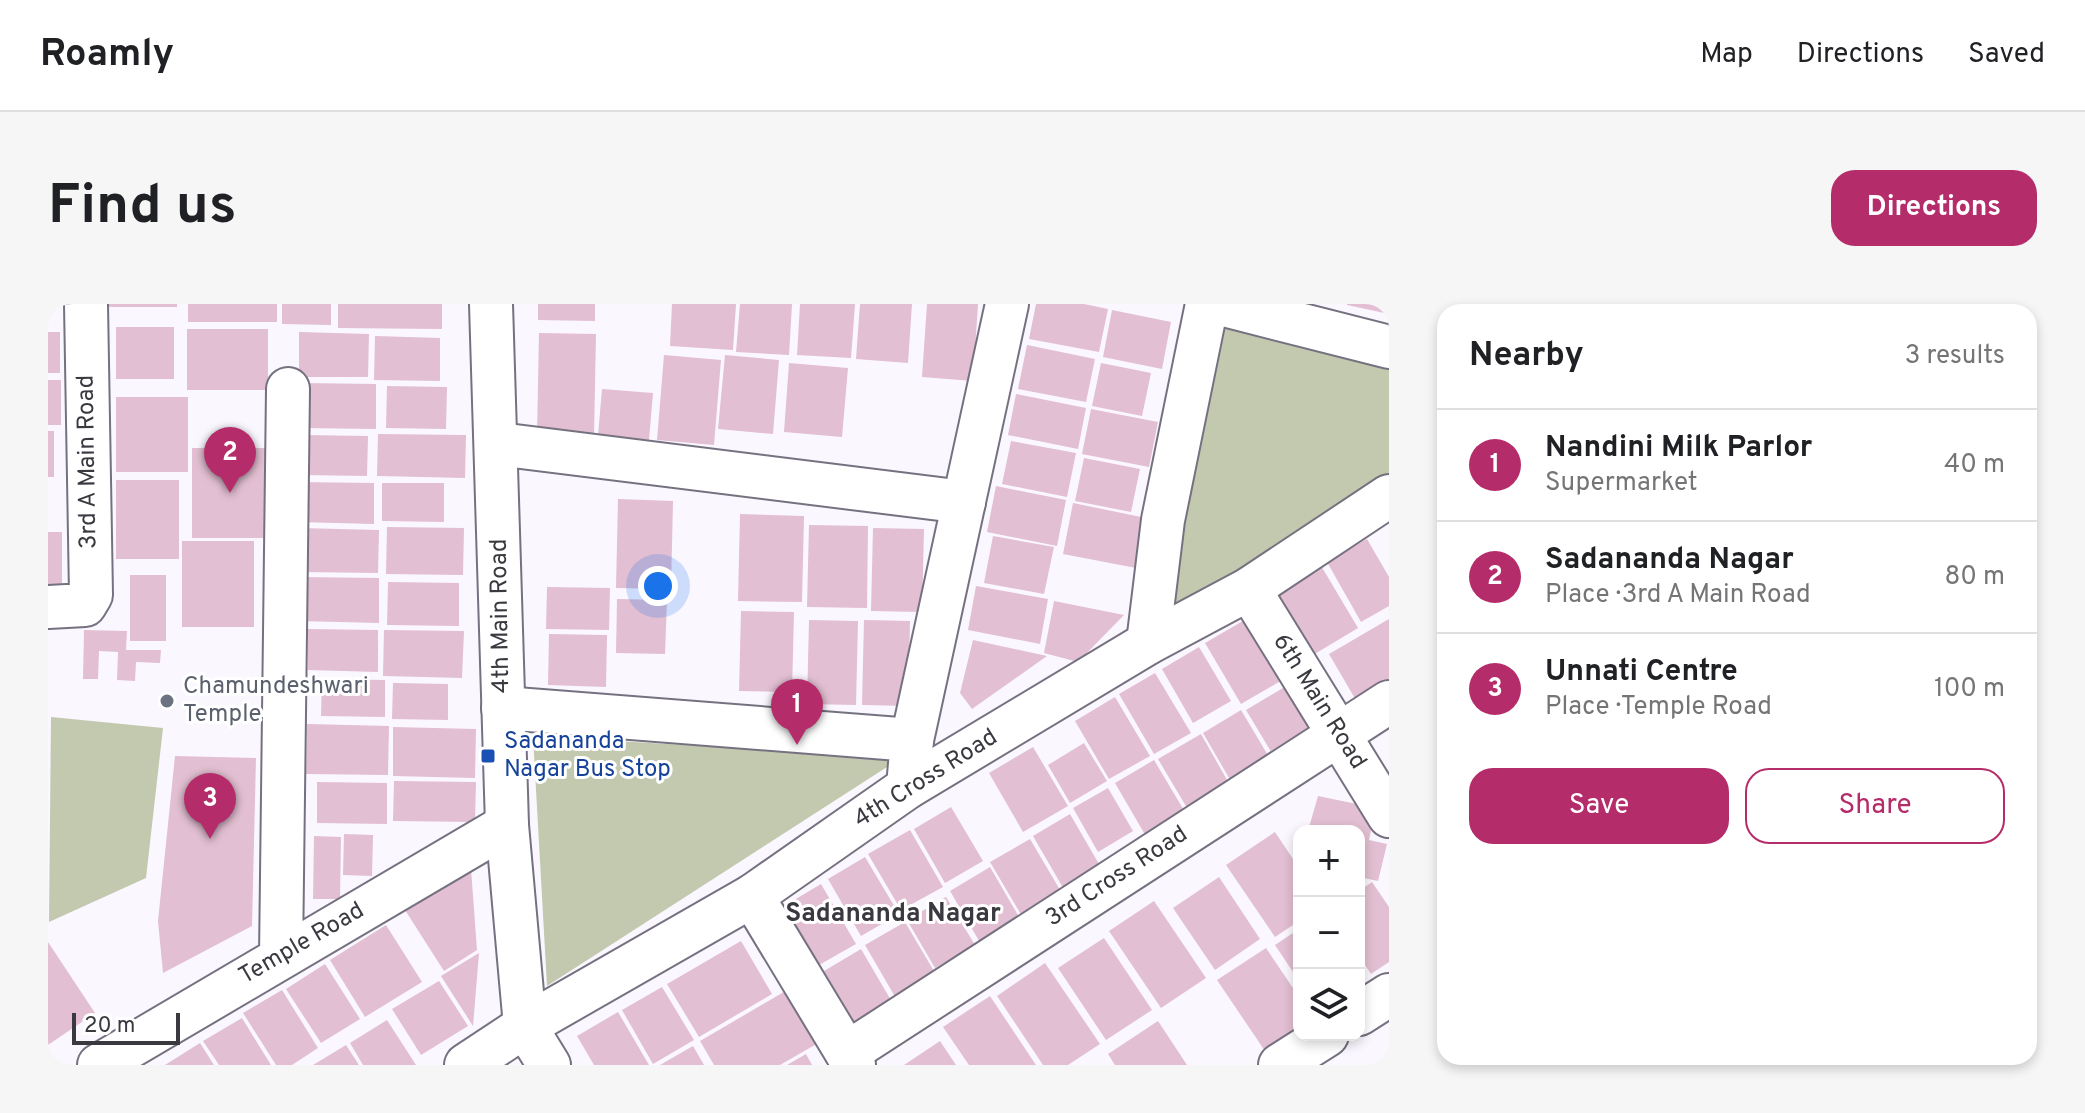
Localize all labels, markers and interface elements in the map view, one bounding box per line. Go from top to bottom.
text: Roamly [40,31,174,80]
text: Map [1700,37,1753,73]
text: Directions [1797,37,1924,73]
text: Saved [1968,37,2045,73]
button: Directions [1831,170,2037,246]
text: Find us [48,173,237,243]
text: Nearby [1469,335,1584,378]
text: 3 results [1905,340,2005,373]
street label: 3rd A Main Road [71,375,105,549]
pin: 2 [204,427,256,493]
text: Nandini Milk Parlor [1545,430,1812,467]
text: 1 [1490,449,1500,482]
text: 40 m [1944,449,2005,482]
text: Supermarket [1545,467,1697,500]
street label: 4th Main Road [485,538,517,694]
text: Sadananda Nagar [1545,542,1794,579]
text: 2 [1487,561,1503,594]
text: 80 m [1945,561,2005,594]
your location [638,566,678,606]
text: Place · 3rd A Main Road [1545,579,1811,612]
street label: 6th Main Road [1265,629,1373,775]
text: Unnati Centre [1545,654,1738,691]
place label: Chamundeshwari Temple [183,672,369,730]
text: 3 [1487,673,1503,706]
text: 100 m [1934,673,2005,706]
pin: 1 [771,679,823,745]
text: Place · Temple Road [1545,691,1772,724]
marker: Chamundeshwari Temple [158,692,176,710]
street label: 4th Cross Road [849,723,1003,835]
place label: Sadananda Nagar Bus Stop [504,727,671,785]
marker: Sadananda Nagar Bus Stop [479,747,497,765]
button: Save [1469,768,1729,844]
button: Share [1745,768,2005,844]
pin: 3 [184,773,236,839]
street label: 3rd Cross Road [1040,820,1194,934]
map controls [1293,825,1365,1041]
button: + [1293,825,1365,897]
street label: Temple Road [234,896,370,992]
button: − [1293,897,1365,969]
district label: Sadananda Nagar [785,898,1001,931]
button: layers [1293,969,1365,1041]
scale bar [72,1009,180,1045]
text: 20 m [84,1013,135,1040]

